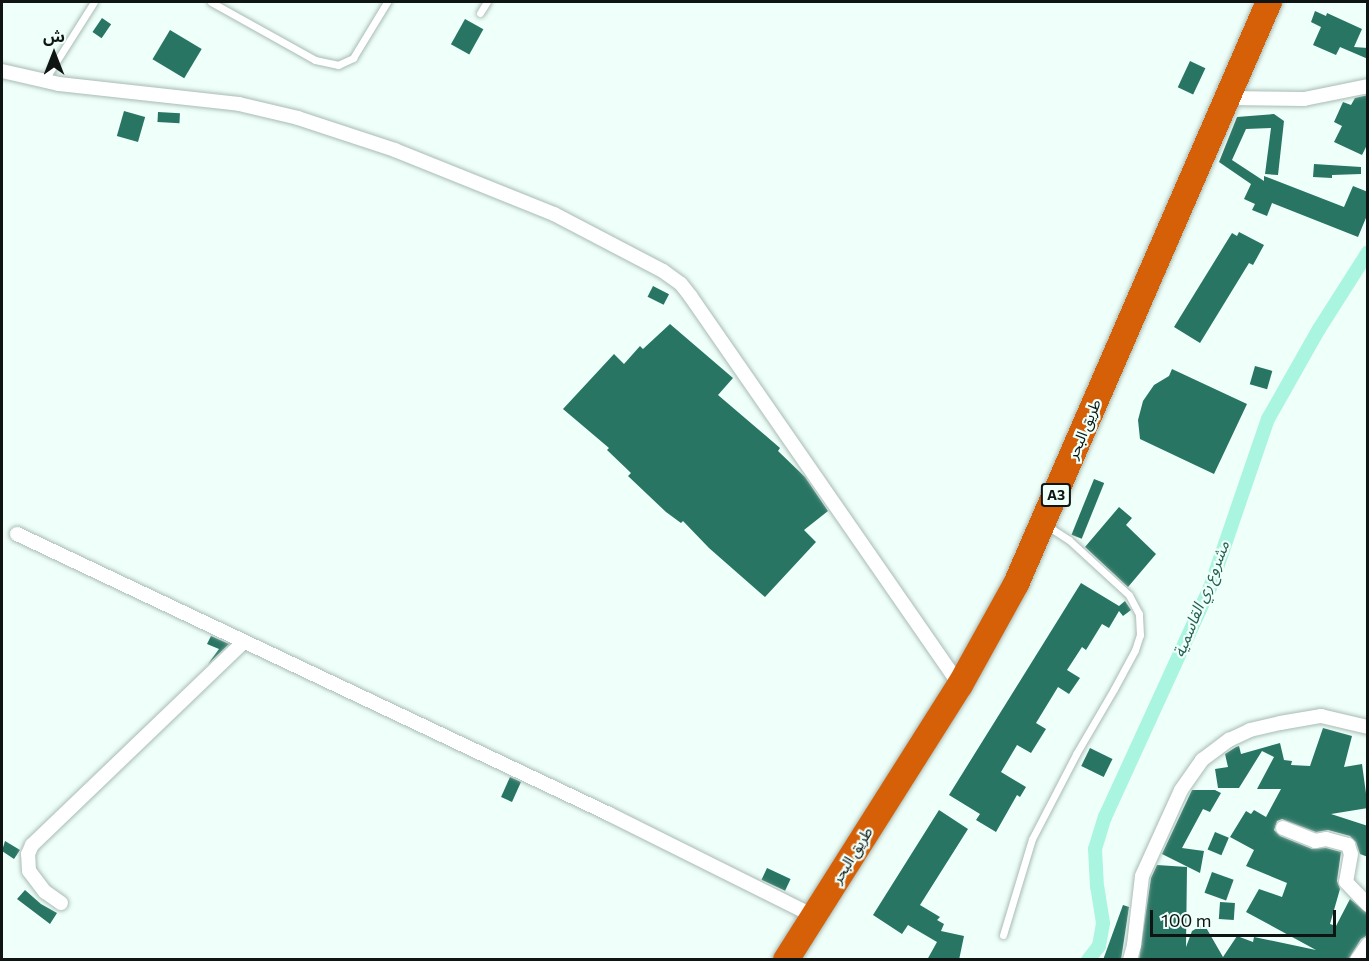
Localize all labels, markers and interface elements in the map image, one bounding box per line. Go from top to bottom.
north arrow [24,24,84,84]
text: ش [43,26,65,45]
street label: طريق البحر [1063,396,1105,462]
road number: A3 [1040,484,1072,506]
water label: مشروع ري القاسمية [1169,538,1233,660]
street label: طريق البحر [828,823,876,887]
scale bar [1153,898,1339,936]
text: 100 m [1161,909,1211,931]

